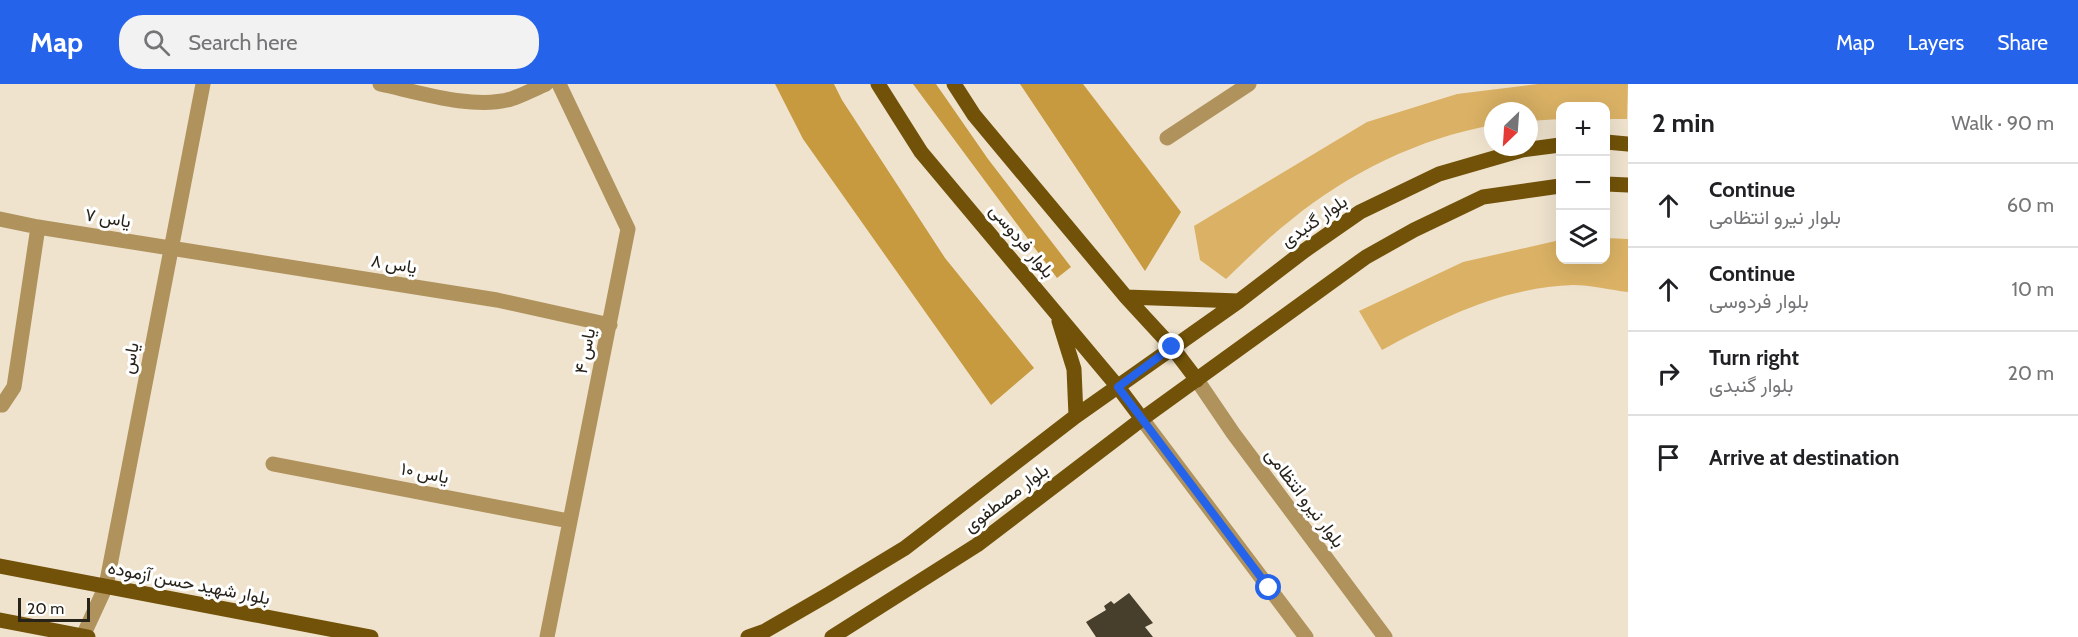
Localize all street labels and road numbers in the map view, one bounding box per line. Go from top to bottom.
street label: بلوار گنبدی [1277,190,1351,252]
street label: بلوار فردوسی [985,200,1059,282]
street label: یاس ۷ [83,204,133,232]
street label: یاس ۸ [369,250,419,278]
street label: یاس ۴ [570,326,600,376]
street label: یاس [116,340,144,376]
street label: بلوار نیرو انتظامی [1261,444,1349,552]
street label: یاس ۱۰ [399,458,451,488]
street label: بلوار مصطفوی [959,459,1053,537]
street label: بلوار شهید حسن آزموده [106,557,272,609]

